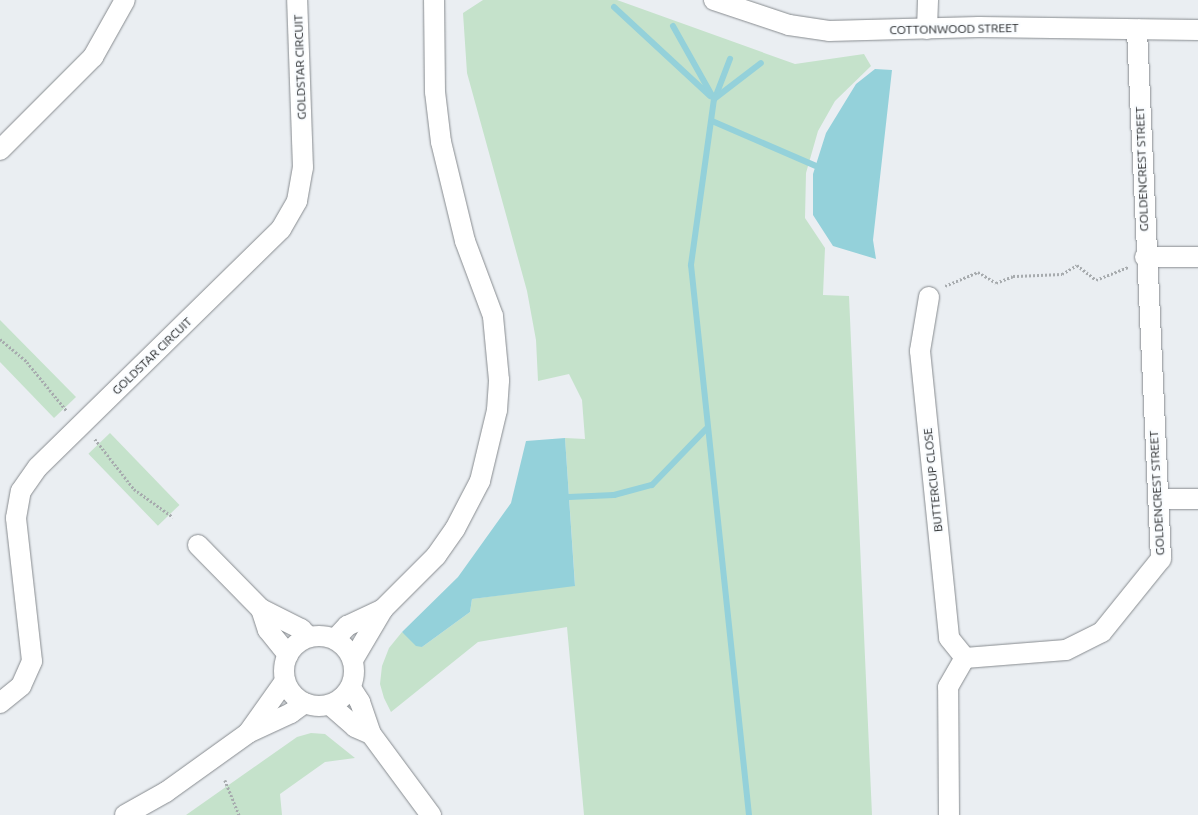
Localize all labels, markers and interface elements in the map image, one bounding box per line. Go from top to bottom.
street label: GOLDSTAR CIRCUIT [291,14,309,120]
street label: COTTONWOOD STREET [889,21,1019,37]
street label: GOLDENCREST STREET [1133,106,1151,232]
street label: GOLDSTAR CIRCUIT [109,314,195,398]
street label: BUTTERCUP CLOSE [920,427,946,533]
street label: GOLDENCREST STREET [1147,430,1167,556]

